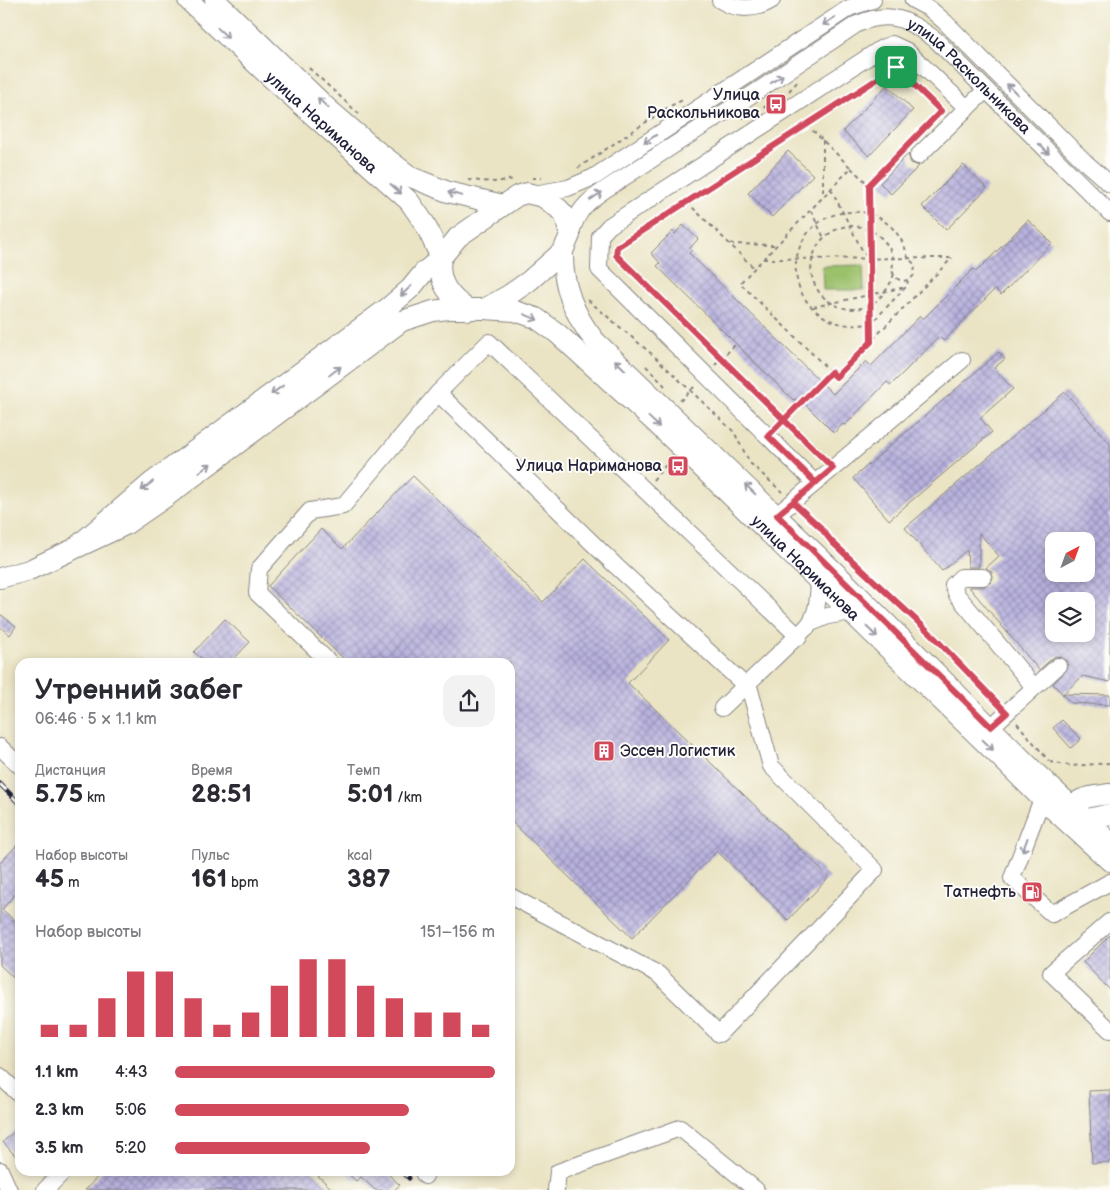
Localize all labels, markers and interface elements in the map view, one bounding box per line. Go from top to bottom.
street label: улица Раскольникова [904,14,1035,139]
one-way arrow [823,16,837,26]
one-way arrow [217,27,230,39]
pin [875,46,917,88]
icon: arrive [882,53,910,81]
street label: улица Нариманова [261,68,381,178]
one-way arrow [769,74,783,84]
one-way arrow [1006,83,1019,95]
place label: Улица Раскольникова [647,86,761,123]
bus stop icon: Улица Раскольникова [764,92,788,116]
one-way arrow [316,97,329,109]
one-way arrow [643,134,657,144]
one-way arrow [1038,143,1051,155]
one-way arrow [389,183,402,195]
one-way arrow [448,189,464,198]
one-way arrow [589,190,603,200]
one-way arrow [401,285,413,297]
one-way arrow [523,313,538,323]
one-way arrow [614,359,626,371]
one-way arrow [328,365,341,376]
one-way arrow [270,385,284,395]
one-way arrow [648,416,661,428]
bus stop icon: Улица Нариманова [666,454,690,478]
place label: Улица Нариманова [516,457,663,476]
one-way arrow [198,462,211,473]
one-way arrow [140,481,153,492]
one-way arrow [743,483,756,495]
street label: улица Нариманова [747,511,864,625]
north arrow [1045,532,1095,582]
map controls [1045,532,1095,642]
button: layers [1045,592,1095,642]
one-way arrow [866,626,878,638]
text: Утренний забег [35,674,243,707]
button: share [443,675,495,727]
text: 06:46 · 5 × 1.1 km [35,710,157,729]
building icon: Эссен Логистик [592,739,616,763]
one-way arrow [982,739,994,751]
place label: Эссен Логистик [620,742,736,761]
text: Дистанция [35,762,106,779]
text: Время [191,762,233,779]
text: Темп [347,762,380,779]
text: 5.75 [35,779,83,810]
text: 28:51 [191,779,252,810]
text: 5:01 [347,779,394,810]
text: km [83,789,105,806]
text: /km [394,789,422,806]
one-way arrow [1020,837,1029,852]
text: Набор высоты [35,847,128,864]
text: Пульс [191,847,230,864]
text: kcal [347,847,372,864]
text: 45 [35,864,64,895]
text: 161 [191,864,227,895]
text: 387 [347,864,390,895]
text: m [64,874,80,891]
text: bpm [227,874,259,891]
fuel station icon: Татнефть [1020,880,1044,904]
place label: Татнефть [943,883,1016,902]
text: Набор высоты [35,923,142,942]
text: 151–156 m [420,923,495,942]
text: 1.1 km [35,1063,78,1082]
text: 4:43 [115,1063,148,1082]
text: 2.3 km [35,1101,84,1120]
text: 5:06 [115,1101,147,1120]
text: 3.5 km [35,1139,83,1158]
text: 5:20 [115,1139,146,1158]

